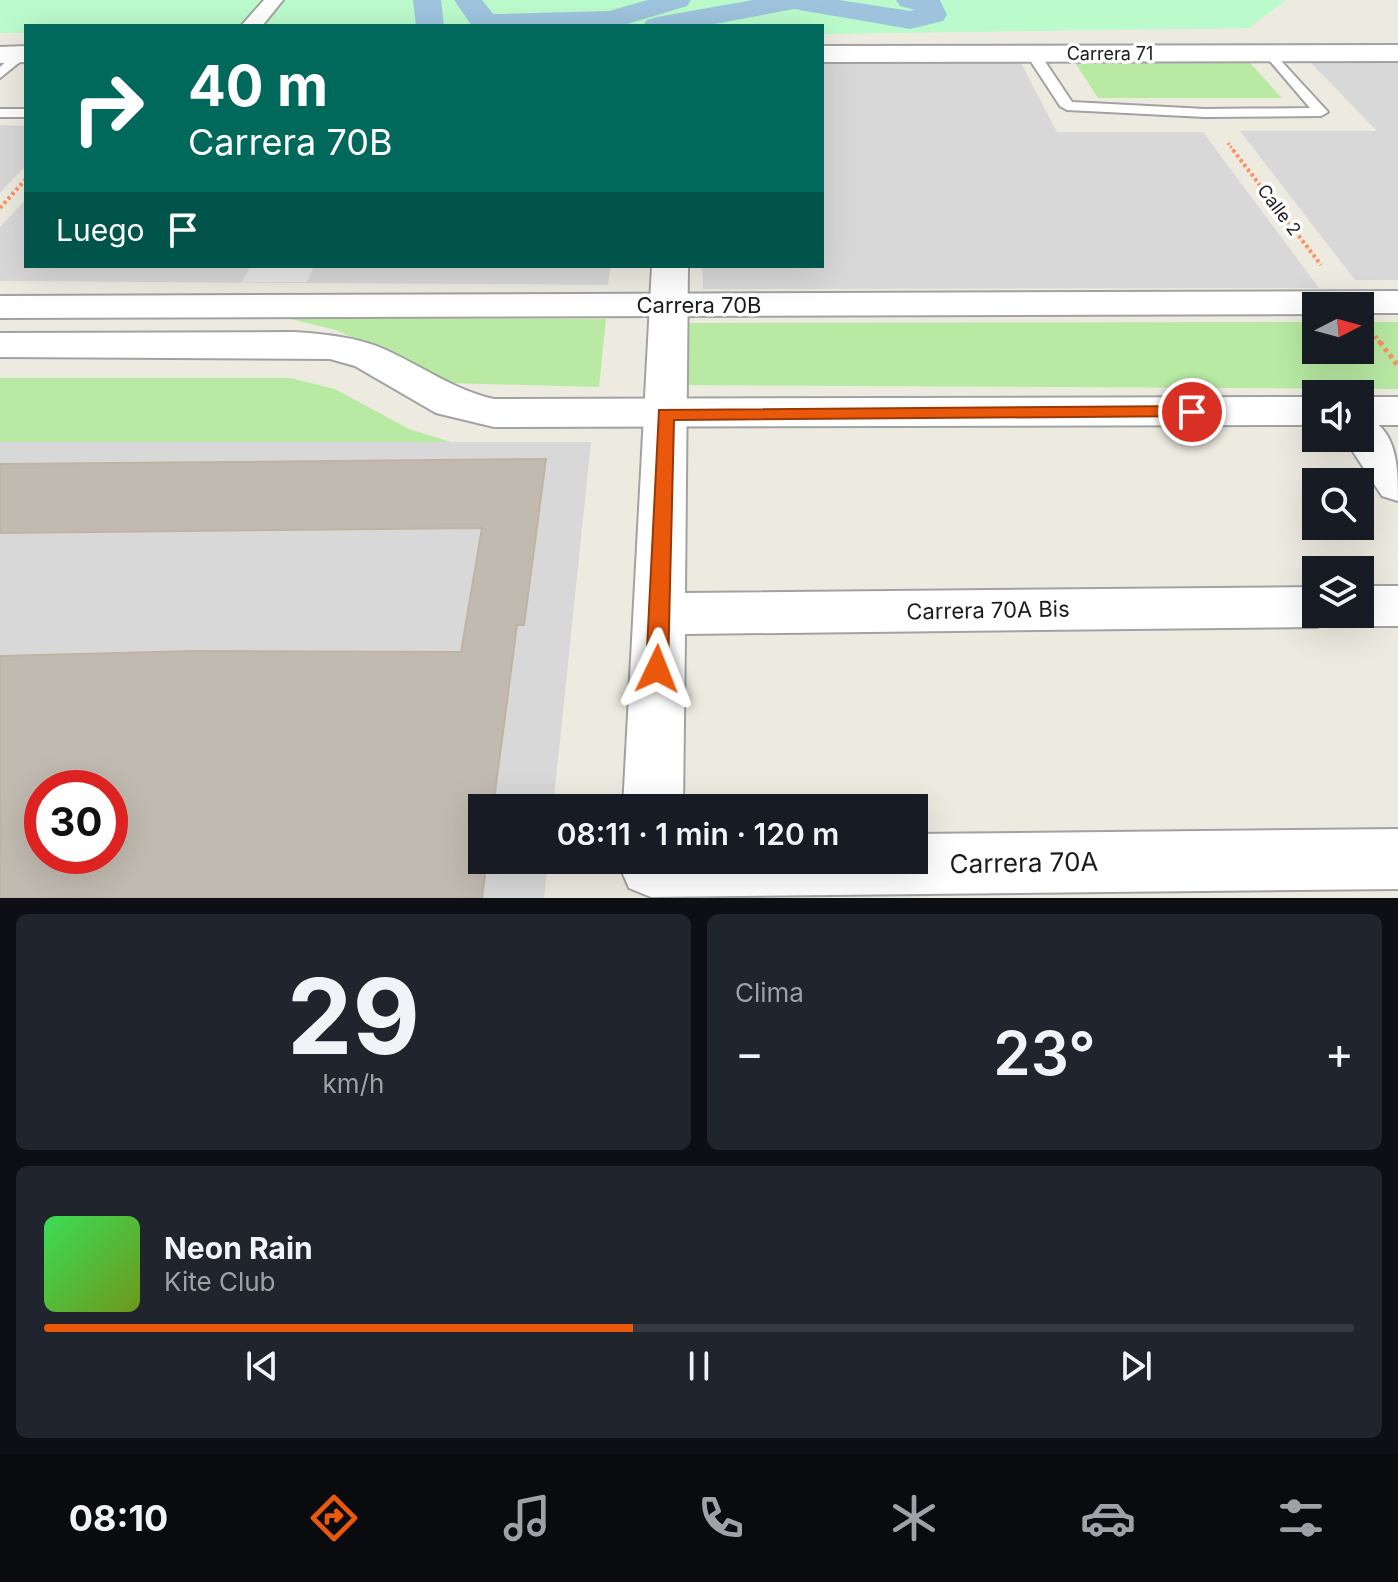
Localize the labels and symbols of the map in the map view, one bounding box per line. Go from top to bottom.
street label: Carrera 71 [1067,43,1153,64]
street label: Calle 2 [1253,180,1305,239]
street label: Carrera 70B [637,292,762,318]
north arrow [1302,292,1374,364]
pin [1158,378,1226,446]
street label: Carrera 70A Bis [906,596,1070,624]
position arrow [615,627,699,711]
speed limit sign: 30 [24,770,128,874]
street label: Carrera 70A [949,846,1099,879]

